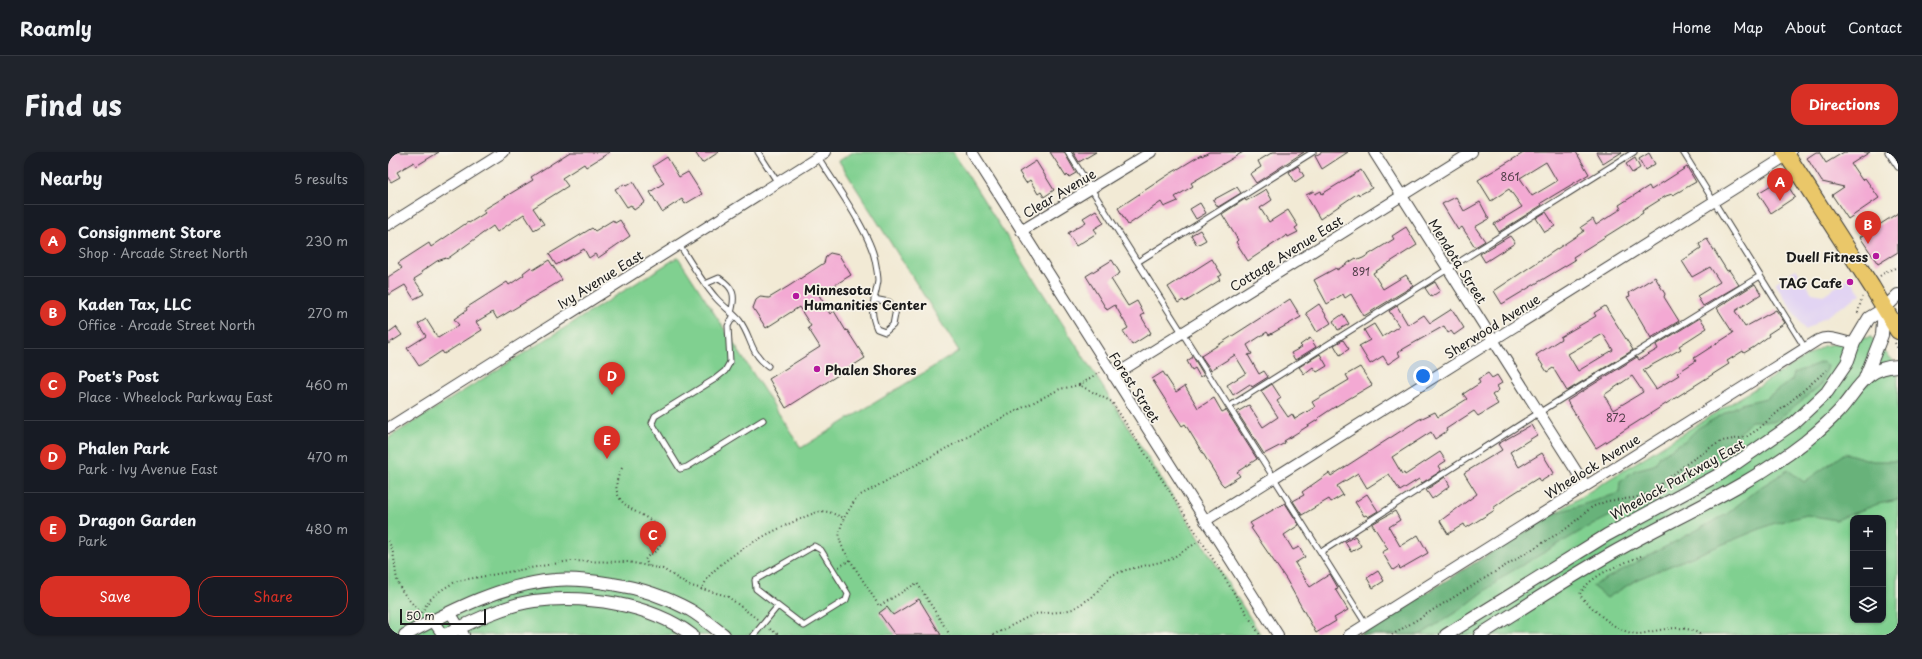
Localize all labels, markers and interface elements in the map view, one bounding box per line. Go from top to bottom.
text: Roamly [20,14,92,42]
text: Home [1672,17,1711,38]
text: Map [1733,17,1763,38]
text: About [1785,17,1826,38]
text: Contact [1848,17,1902,38]
text: Find us [24,83,122,126]
button: Directions [1791,84,1898,125]
street label: Clear Avenue [1019,164,1099,222]
text: Nearby [40,165,102,191]
house number: 861 [1501,168,1519,185]
pin: A [1767,168,1793,201]
text: 5 results [294,169,348,188]
street label: Cottage Avenue East [1226,210,1346,296]
pin: B [1855,211,1881,244]
street label: Mendota Street [1424,215,1492,307]
text: Consignment Store [78,220,221,243]
text: A [48,231,58,250]
text: 230 m [306,231,348,250]
text: Shop · Arcade Street North [78,243,248,262]
street label: Ivy Avenue East [554,245,646,313]
place label: Duell Fitness [1786,247,1868,266]
marker: Duell Fitness [1871,251,1881,261]
house number: 891 [1352,263,1370,280]
place label: TAG Cafe [1779,273,1842,292]
marker: TAG Cafe [1845,277,1855,287]
place label: Minnesota Humanities Center [804,280,927,314]
street label: Sherwood Avenue [1441,289,1543,363]
marker: Minnesota Humanities Center [791,291,801,301]
text: Kaden Tax, LLC [78,292,192,315]
text: B [49,303,57,322]
text: 270 m [307,303,348,322]
text: Office · Arcade Street North [78,315,255,334]
street label: Forest Street [1105,348,1165,426]
place label: Phalen Shores [825,360,916,379]
pin: D [599,362,625,395]
text: Poet's Post [78,364,159,387]
marker: Phalen Shores [812,364,822,374]
your location [1413,366,1433,386]
text: C [48,375,58,394]
text: 460 m [305,375,348,394]
text: Place · Wheelock Parkway East [78,387,273,406]
house number: 872 [1606,409,1626,426]
pin: E [594,426,620,459]
street label: Wheelock Avenue [1541,429,1643,503]
street label: Wheelock Parkway East [1606,434,1748,524]
text: Phalen Park [78,436,170,459]
text: D [48,447,58,466]
text: 470 m [307,447,348,466]
text: Park · Ivy Avenue East [78,459,218,478]
text: Dragon Garden [78,508,196,531]
map controls [1850,515,1886,623]
button: + [1850,515,1886,551]
text: E [49,519,57,538]
text: 480 m [306,519,348,538]
pin: C [640,521,666,554]
text: Park [78,531,107,550]
button: − [1850,551,1886,587]
button: Save [40,576,190,617]
button: Share [198,576,348,617]
button: layers [1850,587,1886,623]
scale bar [400,607,486,626]
text: 50 m [406,607,435,624]

